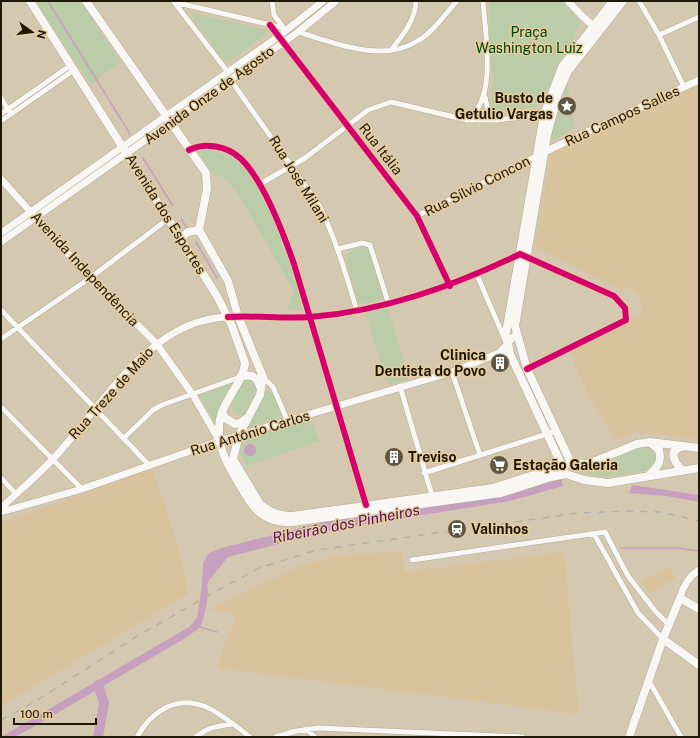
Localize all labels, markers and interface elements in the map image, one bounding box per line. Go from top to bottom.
north arrow [12,12,52,52]
park label: Praça Washington Luiz [475,24,583,56]
text: N [35,29,49,40]
street label: Avenida Onze de Agosto [141,42,277,148]
street label: Rua Campos Salles [562,82,682,150]
place label: Busto de Getulio Vargas [455,90,553,122]
place icon: Busto de Getulio Vargas [556,95,578,117]
street label: Rua Itália [356,120,406,178]
street label: Rua José Milani [266,132,332,226]
street label: Avenida dos Esportes [122,151,210,277]
street label: Rua Sílvio Concon [422,152,532,220]
street label: Avenida Independência [28,208,142,330]
street label: Rua Treze de Maio [65,344,157,442]
place label: Clinica Dentista do Povo [375,347,486,379]
building icon: Clinica Dentista do Povo [489,352,511,374]
street label: Rua Antônio Carlos [188,407,312,459]
building icon: Treviso [383,446,405,468]
place label: Treviso [408,449,456,465]
supermarket icon: Estação Galeria [488,454,510,476]
place label: Estação Galeria [513,457,618,473]
water label: Ribeirão dos Pinheiros [271,501,421,546]
station icon: Valinhos [446,518,468,540]
place label: Valinhos [471,521,528,537]
scale bar [14,700,96,726]
text: 100 m [20,707,53,721]

